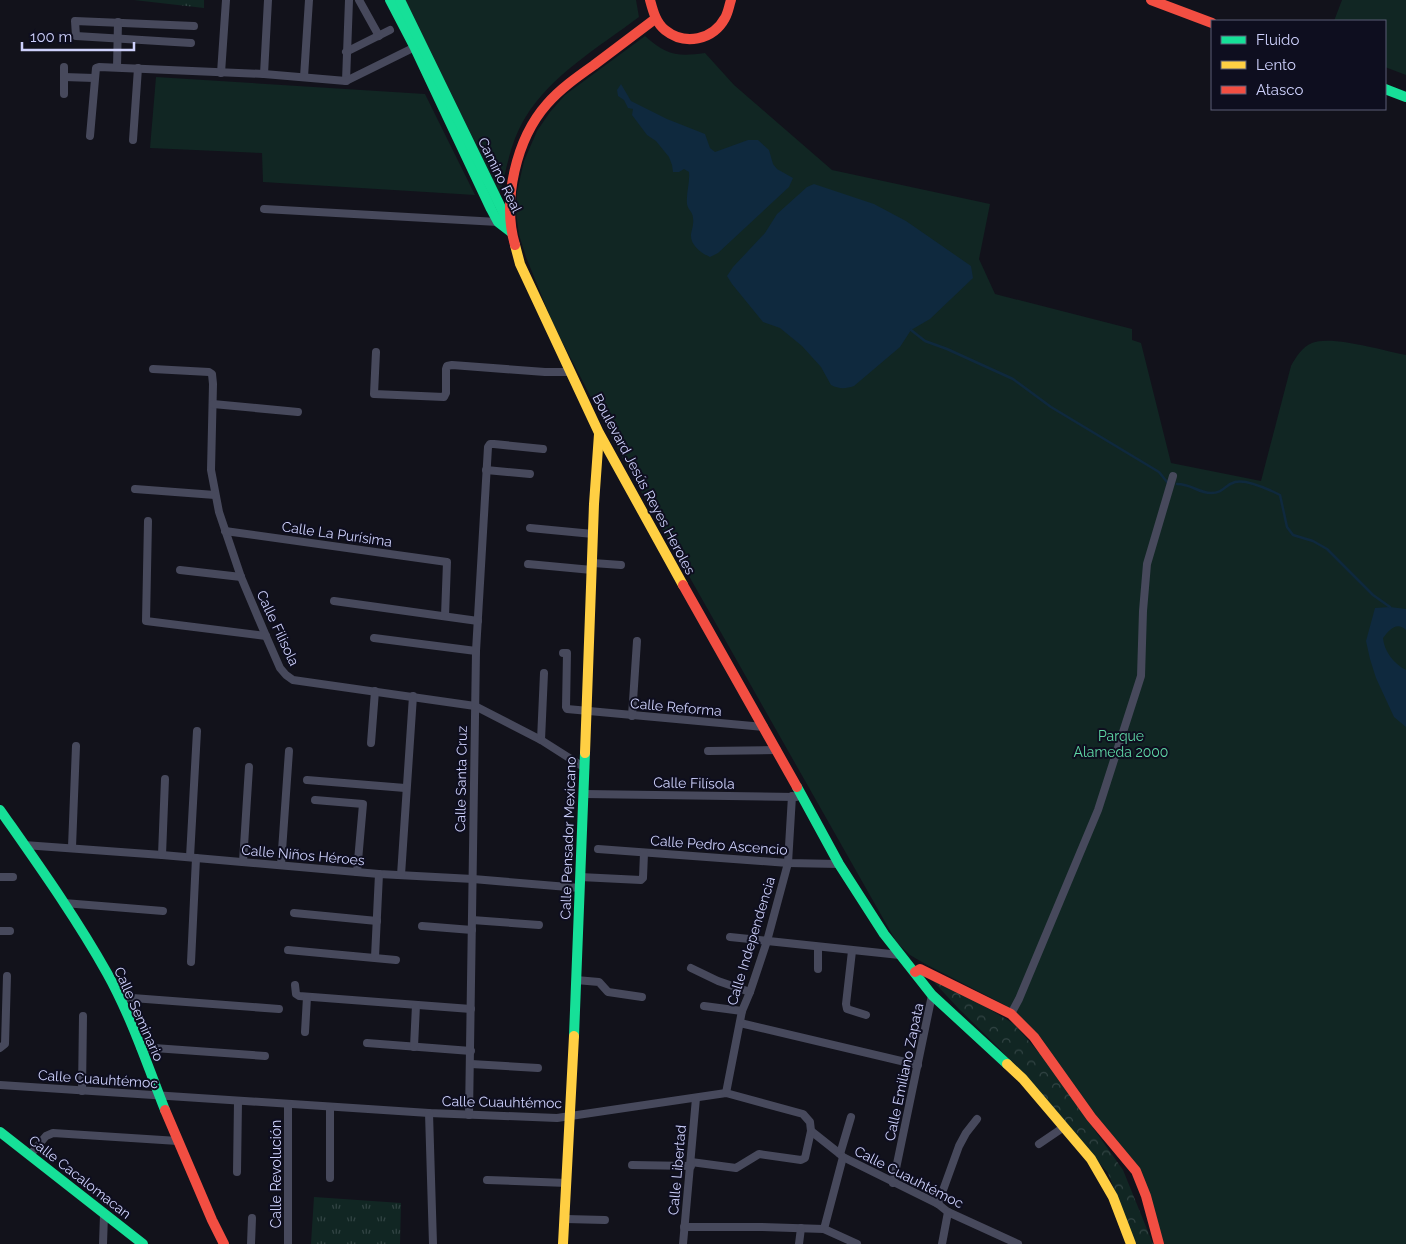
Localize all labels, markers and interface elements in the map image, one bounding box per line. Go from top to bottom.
scale bar [22,20,135,52]
legend [1211,20,1386,110]
text: 100 m [30,28,72,46]
text: Fluido [1256,31,1299,49]
text: Lento [1256,56,1296,74]
text: Atasco [1256,81,1303,99]
street label: Camino Real [475,135,525,215]
street label: Boulevard Jesús Reyes Heroles [589,391,699,577]
street label: Calle La Purísima [281,518,393,550]
street label: Calle Filisola [254,588,302,668]
street label: Calle Reforma [630,695,722,719]
street label: Calle Santa Cruz [452,726,470,832]
park label: Parque Alameda 2000 [1074,728,1168,760]
street label: Calle Pensador Mexicano [557,756,579,920]
street label: Calle Filísola [653,774,735,792]
street label: Calle Pedro Ascencio [650,832,788,858]
street label: Calle Niños Héroes [241,842,366,868]
street label: Calle Independencia [724,875,778,1007]
street label: Calle Seminario [111,964,167,1064]
street label: Calle Emiliano Zapata [882,1002,926,1142]
street label: Calle Cuauhtémoc [37,1067,159,1091]
street label: Calle Cuauhtémoc [442,1093,563,1111]
street label: Calle Revolución [268,1120,284,1228]
street label: Calle Libertad [665,1124,689,1216]
street label: Calle Cacalomacan [26,1132,134,1222]
street label: Calle Cuauhtémoc [852,1143,966,1212]

